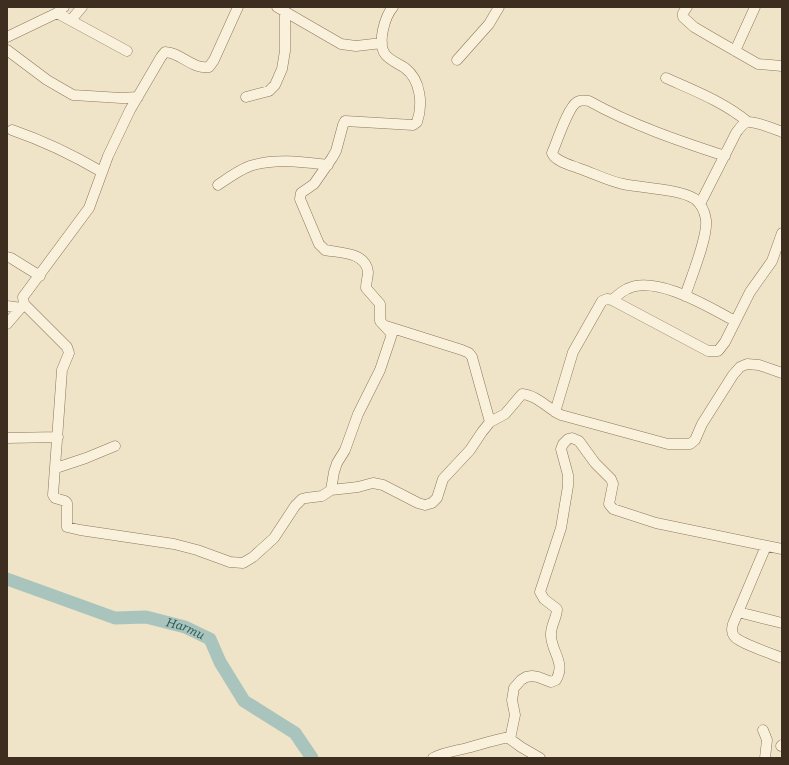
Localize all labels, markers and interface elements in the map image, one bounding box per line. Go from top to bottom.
water label: Harmu [164,615,207,642]

